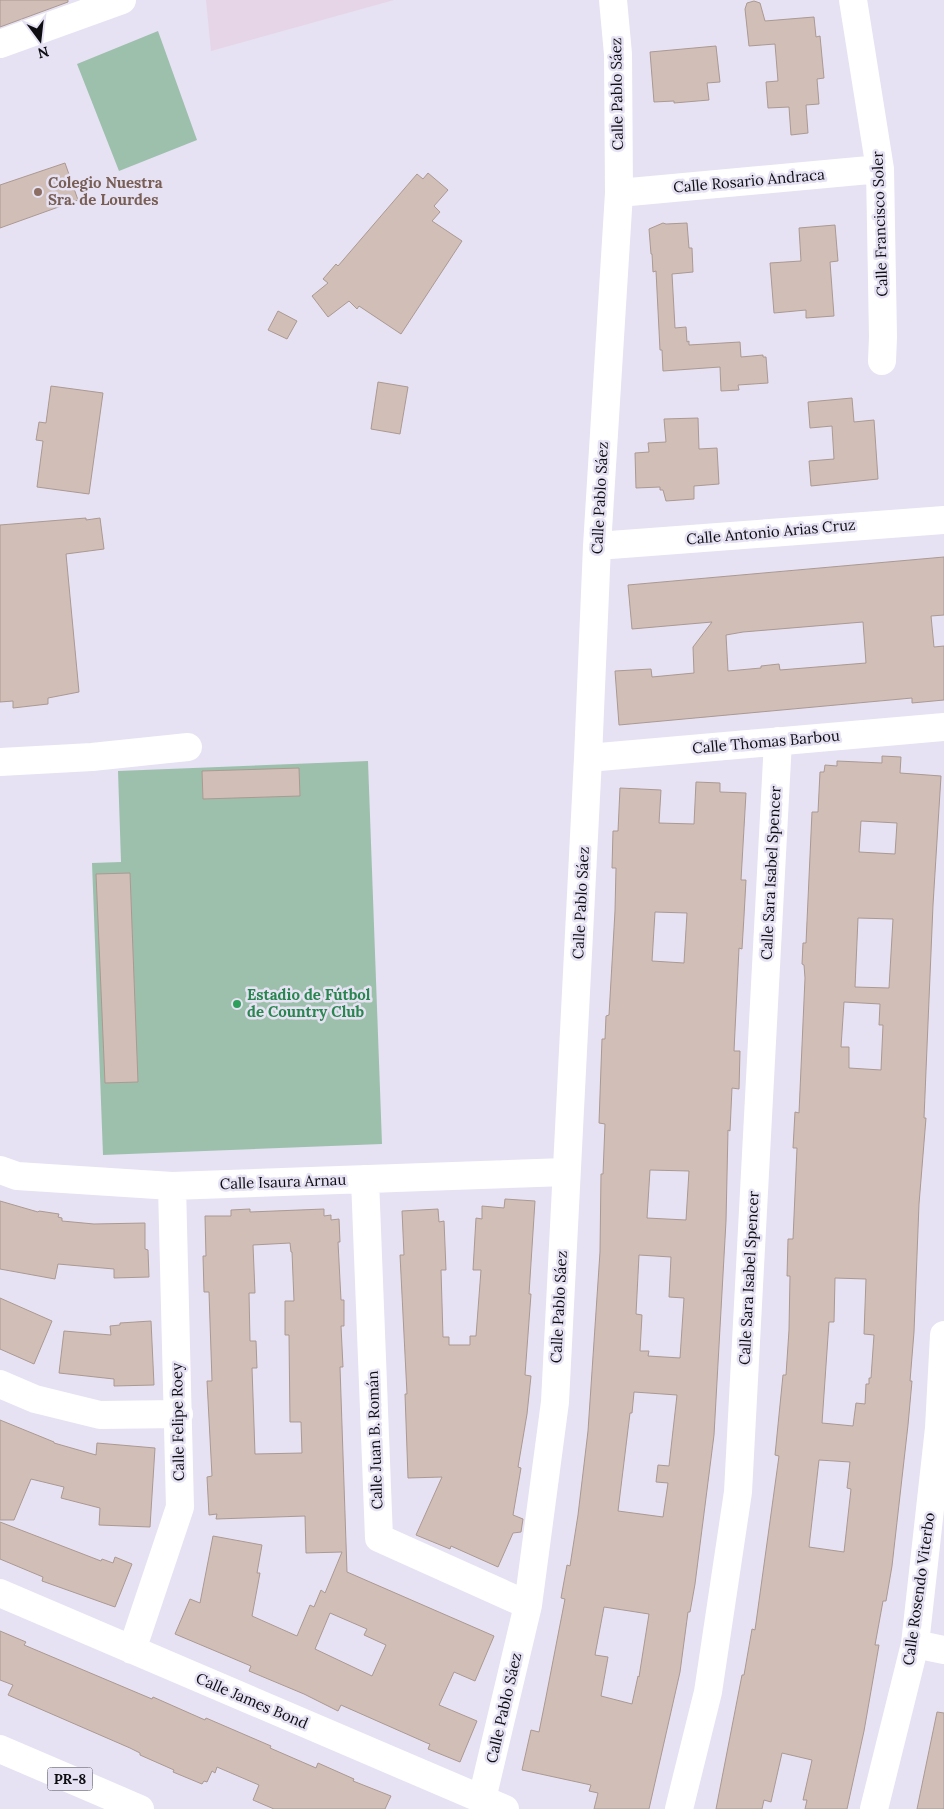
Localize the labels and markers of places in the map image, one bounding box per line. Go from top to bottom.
place label: Colegio Nuestra Sra. de Lourdes [48,173,163,209]
marker: Colegio Nuestra Sra. de Lourdes [32,186,44,198]
place label: Estadio de Fútbol de Country Club [247,985,371,1021]
marker: Estadio de Fútbol de Country Club [231,998,243,1010]

